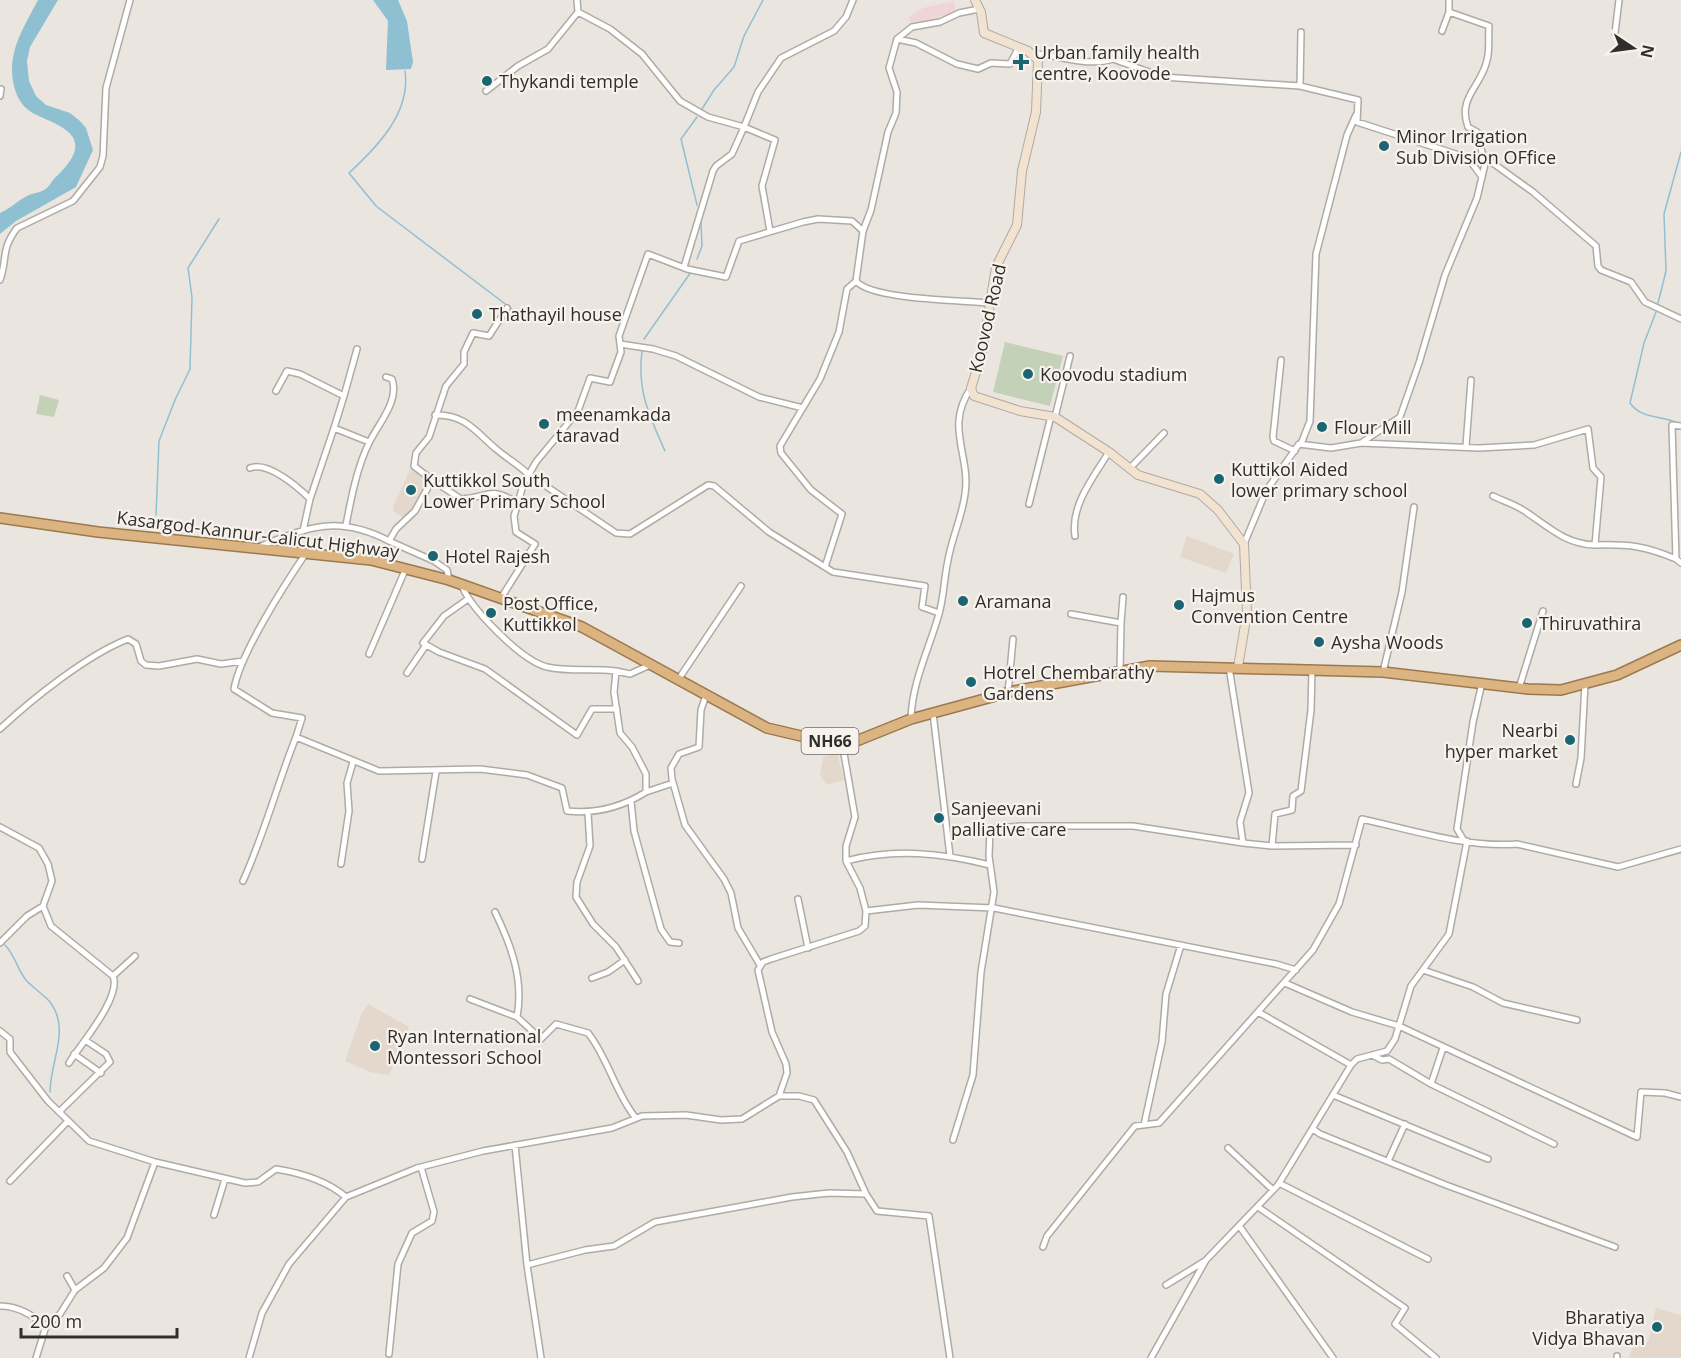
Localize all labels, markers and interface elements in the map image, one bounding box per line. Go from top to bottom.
north arrow [1603,18,1663,78]
place label: Urban family health centre, Koovode [1034,40,1200,85]
text: N [1635,43,1660,60]
marker: Urban family health centre, Koovode [1012,53,1030,71]
place label: Thykandi temple [499,69,639,93]
marker: Thykandi temple [480,74,494,88]
place label: Minor Irrigation Sub Division OFfice [1396,124,1556,169]
marker: Minor Irrigation Sub Division OFfice [1377,139,1391,153]
street label: Koovod Road [963,261,1011,375]
place label: Thathayil house [489,302,622,326]
marker: Thathayil house [470,307,484,321]
place label: Koovodu stadium [1040,362,1187,386]
marker: Koovodu stadium [1021,367,1035,381]
place label: meenamkada taravad [556,402,671,447]
place label: Flour Mill [1334,415,1412,439]
marker: meenamkada taravad [537,417,551,431]
marker: Flour Mill [1315,420,1329,434]
place label: Kuttikol Aided lower primary school [1231,457,1408,502]
place label: Kuttikkol South Lower Primary School [423,468,606,513]
marker: Kuttikol Aided lower primary school [1212,472,1226,486]
marker: Kuttikkol South Lower Primary School [404,483,418,497]
street label: Kasargod-Kannur-Calicut Highway [115,505,402,563]
place label: Hotel Rajesh [445,544,550,568]
marker: Hotel Rajesh [426,549,440,563]
place label: Hajmus Convention Centre [1191,583,1348,628]
place label: Aramana [975,589,1051,613]
place label: Post Office, Kuttikkol [503,591,598,636]
marker: Aramana [956,594,970,608]
marker: Hajmus Convention Centre [1172,598,1186,612]
marker: Post Office, Kuttikkol [484,606,498,620]
place label: Thiruvathira [1539,611,1641,635]
marker: Thiruvathira [1520,616,1534,630]
place label: Aysha Woods [1331,630,1444,654]
marker: Aysha Woods [1312,635,1326,649]
place label: Hotrel Chembarathy Gardens [983,660,1155,705]
marker: Hotrel Chembarathy Gardens [964,675,978,689]
place label: Nearbi hyper market [1445,718,1558,763]
road number: NH66 [802,728,858,754]
marker: Nearbi hyper market [1563,733,1577,747]
place label: Sanjeevani palliative care [951,796,1066,841]
marker: Sanjeevani palliative care [932,811,946,825]
place label: Ryan International Montessori School [387,1024,542,1069]
marker: Ryan International Montessori School [368,1039,382,1053]
scale bar [21,1301,177,1339]
place label: Bharatiya Vidya Bhavan [1532,1305,1645,1350]
text: 200 m [30,1309,82,1333]
marker: Bharatiya Vidya Bhavan [1650,1320,1664,1334]

